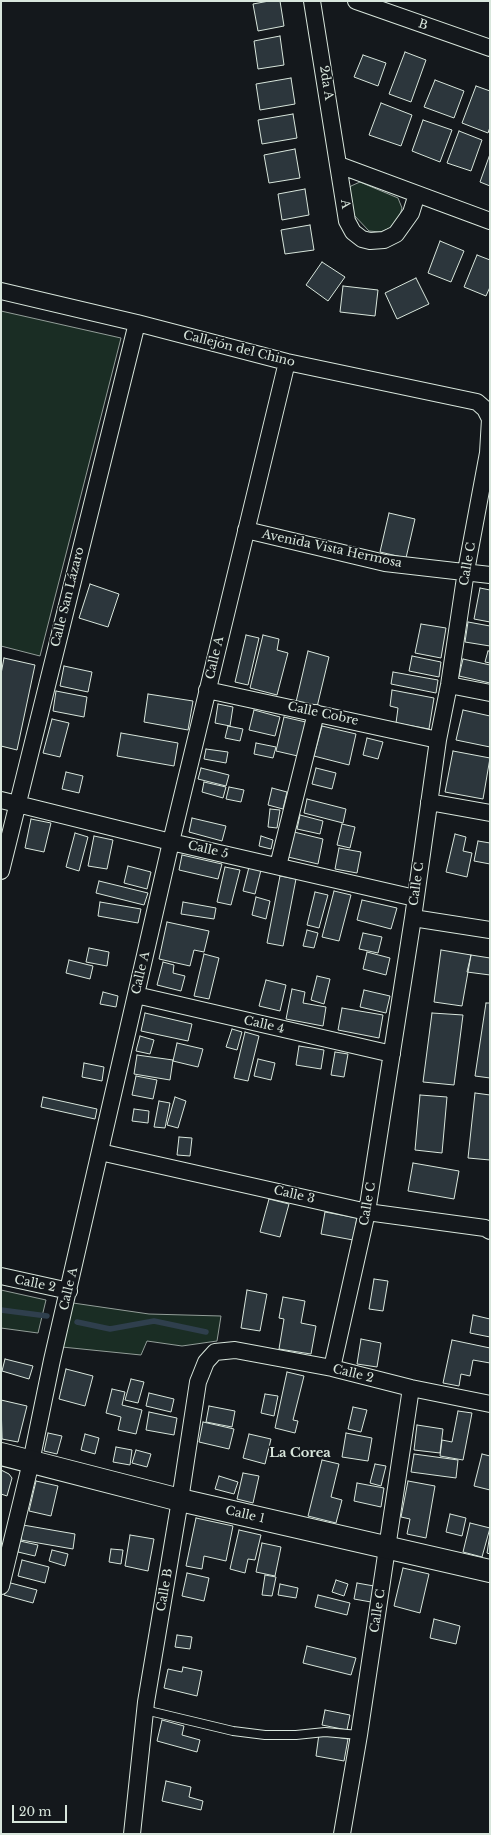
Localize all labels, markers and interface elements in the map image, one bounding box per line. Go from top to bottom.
street label: B [416,17,430,33]
street label: 2da A [316,65,336,101]
street label: A [337,198,353,210]
street label: Callejón del Chino [182,328,296,370]
street label: Avenida Vista Hermosa [261,527,403,571]
street label: Calle C [457,541,479,587]
street label: Calle San Lázaro [49,545,87,649]
street label: Calle A [203,635,227,681]
street label: Calle Cobre [286,699,360,729]
street label: Calle 5 [186,838,230,862]
street label: Calle C [407,861,427,907]
street label: Calle A [129,950,153,996]
street label: Calle 4 [242,1013,286,1037]
street label: Calle C [357,1181,379,1227]
street label: Calle 3 [272,1183,316,1207]
street label: Calle A [57,1266,81,1312]
street label: Calle 2 [13,1273,57,1295]
street label: Calle 2 [331,1362,375,1386]
district label: La Corea [269,1445,331,1461]
street label: Calle 1 [224,1504,266,1526]
street label: Calle B [154,1567,176,1613]
street label: Calle C [367,1588,389,1634]
scale bar [14,1797,69,1823]
text: 20 m [19,1804,51,1819]

